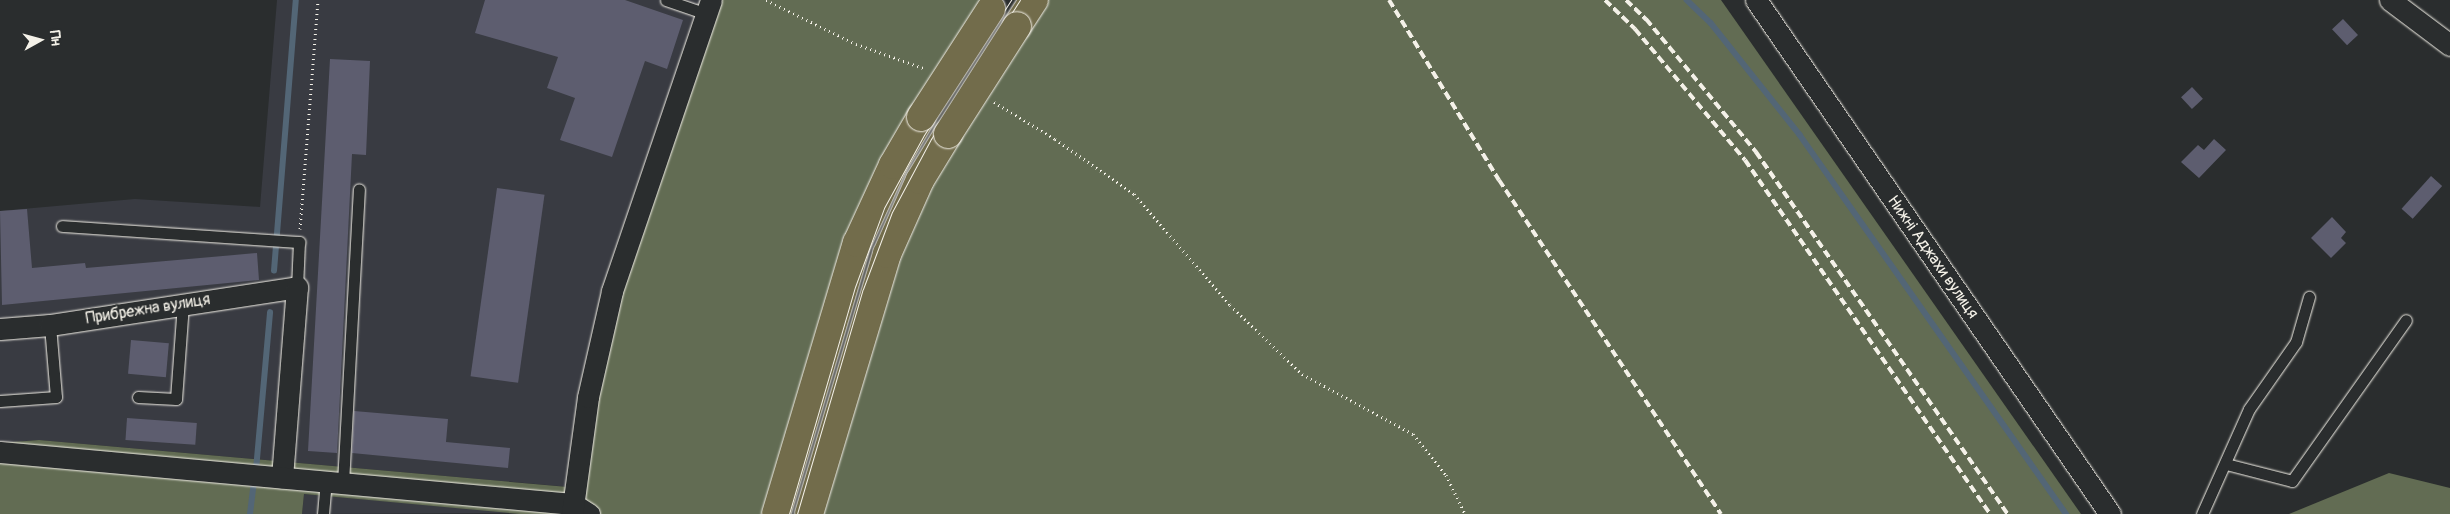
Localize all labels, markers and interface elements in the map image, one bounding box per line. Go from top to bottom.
north arrow [15,15,65,65]
text: Пн [46,29,65,47]
street label: Нижні Аджахи вулиця [1883,192,1983,322]
street label: Прибрежна вулиця [84,290,212,328]

